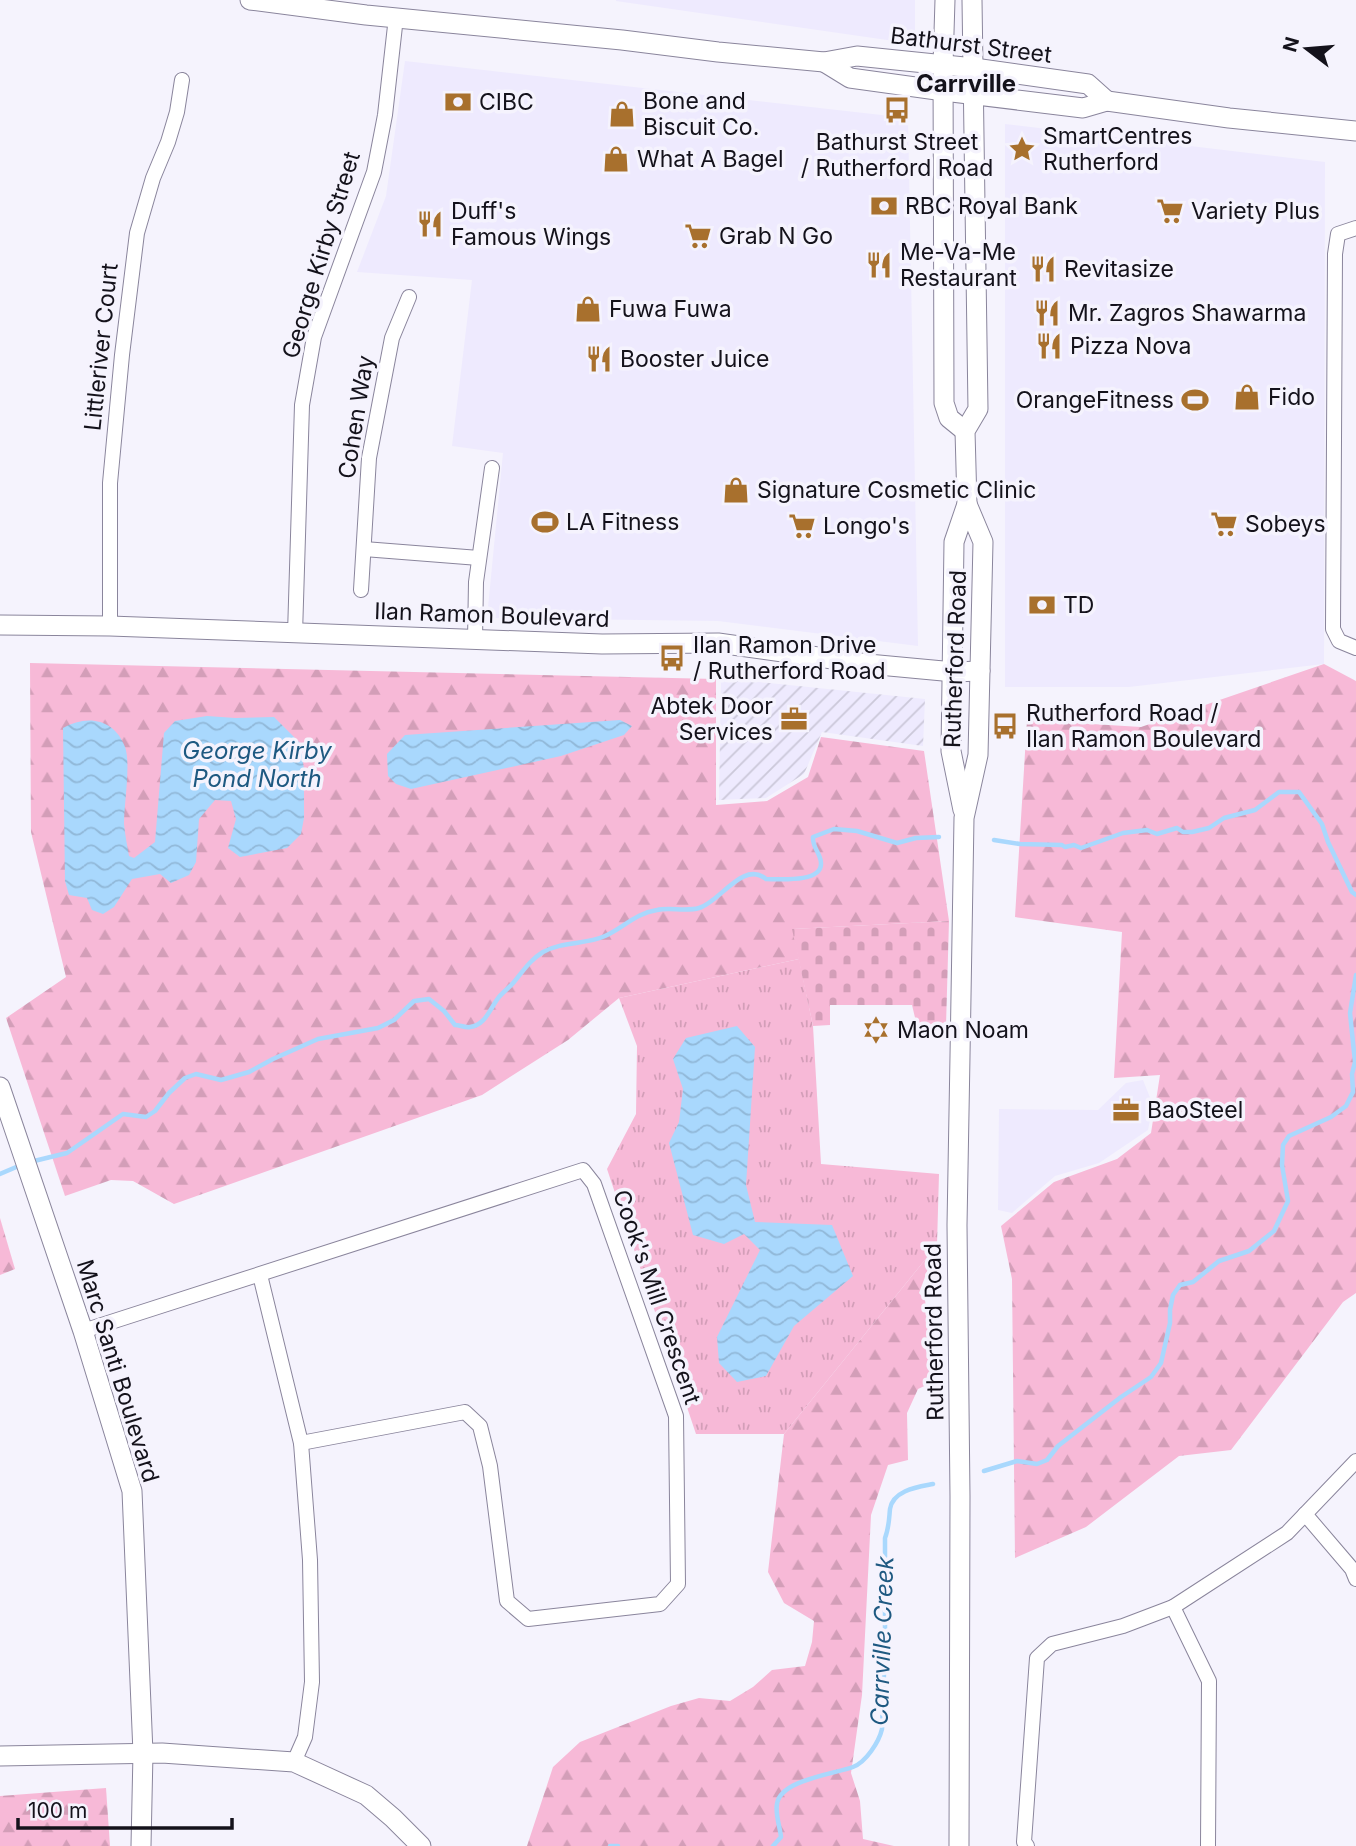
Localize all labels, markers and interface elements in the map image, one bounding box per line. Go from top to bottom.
north arrow [1272,14,1342,84]
street label: Bathurst Street [889,21,1054,69]
text: N [1278,34,1304,55]
district label: Carrville [916,69,1016,98]
bank icon: CIBC [443,87,473,117]
place label: Bone and Biscuit Co. [643,87,759,141]
place label: CIBC [479,88,534,116]
bus stop icon: Bathurst Street / Rutherford Road [882,95,912,125]
shop icon: Bone and Biscuit Co. [607,99,637,129]
place label: SmartCentres Rutherford [1043,122,1193,176]
place label: Bathurst Street / Rutherford Road [801,128,993,182]
place icon: SmartCentres Rutherford [1007,134,1037,164]
shop icon: What A Bagel [601,144,631,174]
place label: What A Bagel [637,145,784,173]
street label: George Kirby Street [276,148,366,362]
bank icon: RBC Royal Bank [869,191,899,221]
place label: RBC Royal Bank [905,192,1078,220]
supermarket icon: Variety Plus [1155,196,1185,226]
place label: Duff's Famous Wings [451,197,611,251]
place label: Variety Plus [1191,197,1320,225]
restaurant icon: Duff's Famous Wings [415,209,445,239]
supermarket icon: Grab N Go [683,221,713,251]
place label: Grab N Go [719,222,833,250]
place label: Me-Va-Me Restaurant [900,238,1017,292]
restaurant icon: Me-Va-Me Restaurant [864,250,894,280]
restaurant icon: Revitasize [1028,254,1058,284]
place label: Revitasize [1064,255,1174,283]
street label: Littleriver Court [78,261,124,432]
shop icon: Fuwa Fuwa [573,294,603,324]
place label: Fuwa Fuwa [609,295,732,323]
restaurant icon: Mr. Zagros Shawarma [1032,298,1062,328]
place label: Mr. Zagros Shawarma [1068,299,1306,327]
restaurant icon: Pizza Nova [1034,331,1064,361]
place label: Pizza Nova [1070,332,1191,360]
restaurant icon: Booster Juice [584,344,614,374]
place label: Booster Juice [620,345,769,373]
street label: Cohen Way [332,353,380,481]
shop icon: Fido [1232,382,1262,412]
place label: Fido [1268,383,1315,411]
sports icon: OrangeFitness [1180,385,1210,415]
place label: OrangeFitness [1016,386,1174,414]
shop icon: Signature Cosmetic Clinic [721,475,751,505]
place label: Signature Cosmetic Clinic [757,476,1036,504]
sports icon: LA Fitness [530,507,560,537]
place label: LA Fitness [566,508,679,536]
supermarket icon: Sobeys [1209,509,1239,539]
place label: Sobeys [1245,510,1326,538]
supermarket icon: Longo's [787,511,817,541]
place label: Longo's [823,512,910,540]
street label: Rutherford Road [938,570,972,748]
bank icon: TD [1027,590,1057,620]
place label: TD [1063,591,1094,619]
street label: Ilan Ramon Boulevard [374,597,610,633]
place label: Ilan Ramon Drive / Rutherford Road [693,631,886,685]
bus stop icon: Ilan Ramon Drive / Rutherford Road [657,643,687,673]
place label: Abtek Door Services [650,692,773,746]
place label: Rutherford Road / Ilan Ramon Boulevard [1026,699,1261,753]
office icon: Abtek Door Services [779,704,809,734]
bus stop icon: Rutherford Road / Ilan Ramon Boulevard [990,711,1020,741]
water label: George Kirby Pond North [182,736,332,793]
synagogue icon: Maon Noam [861,1015,891,1045]
place label: Maon Noam [897,1016,1029,1044]
office icon: BaoSteel [1111,1095,1141,1125]
place label: BaoSteel [1147,1096,1243,1124]
street label: Cook's Mill Crescent [607,1186,707,1408]
street label: Rutherford Road [918,1243,950,1421]
street label: Marc Santi Boulevard [71,1256,165,1486]
water label: Carrville Creek [865,1555,899,1726]
scale bar [18,1786,231,1830]
text: 100 m [28,1798,87,1823]

